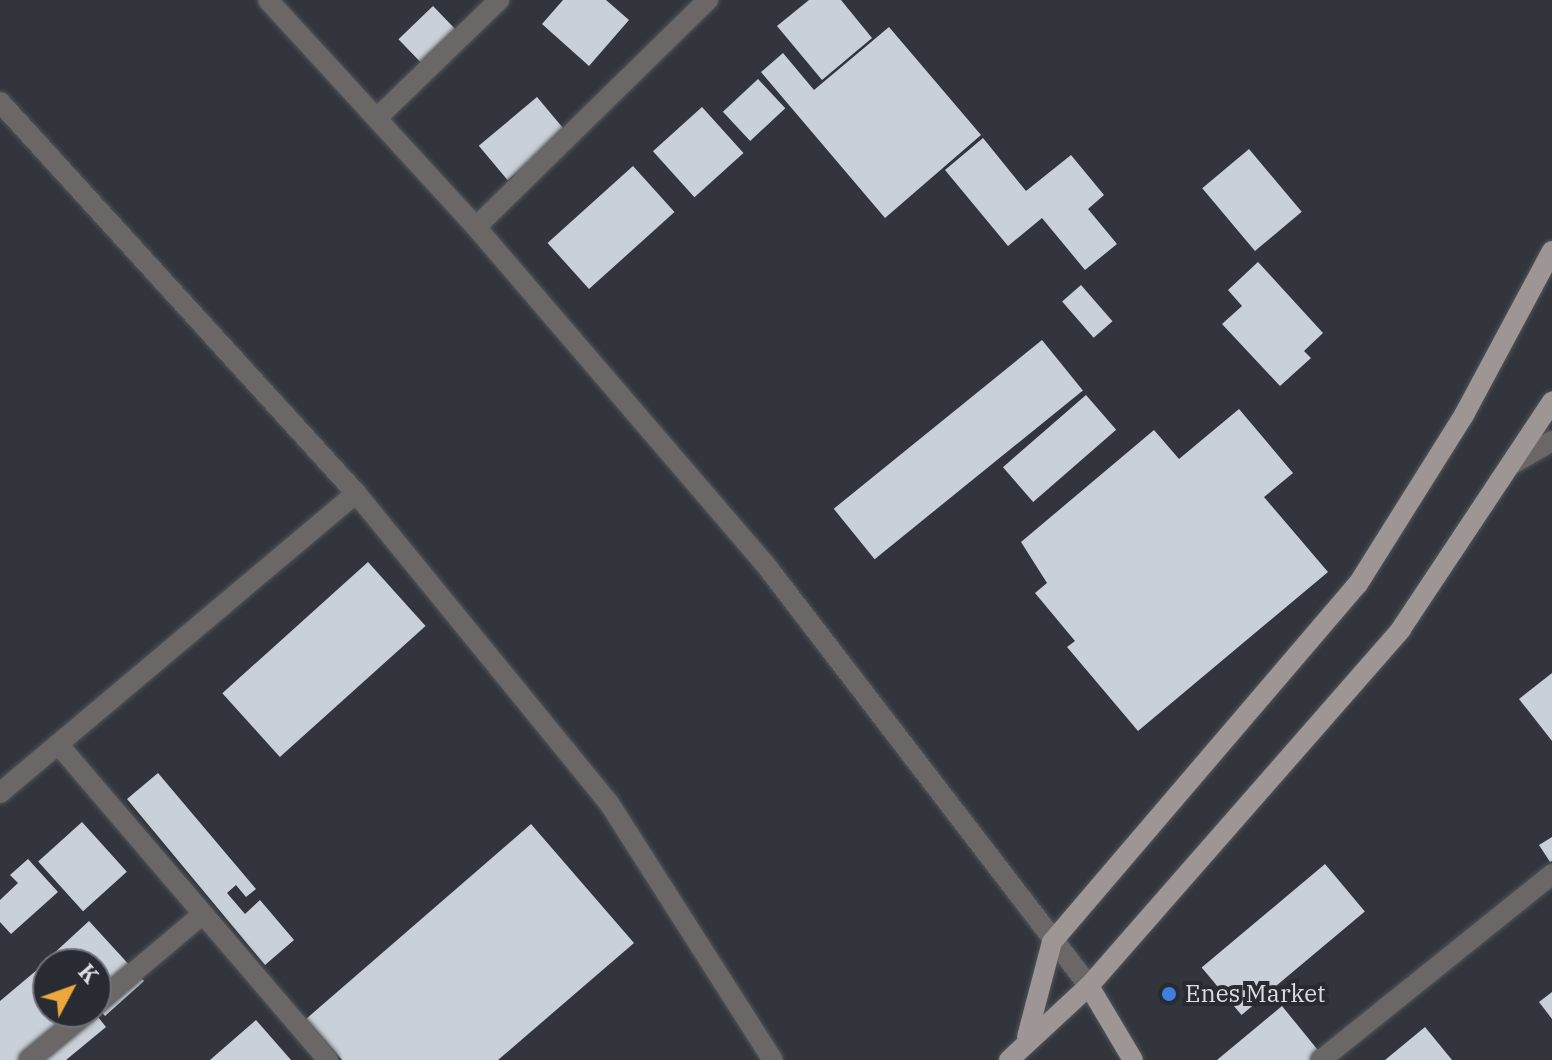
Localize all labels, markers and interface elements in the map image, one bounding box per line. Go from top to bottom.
north arrow [32,948,112,1028]
text: K [73,957,105,989]
place label: Enes Market [1185,980,1326,1008]
marker: Enes Market [1160,985,1178,1003]

